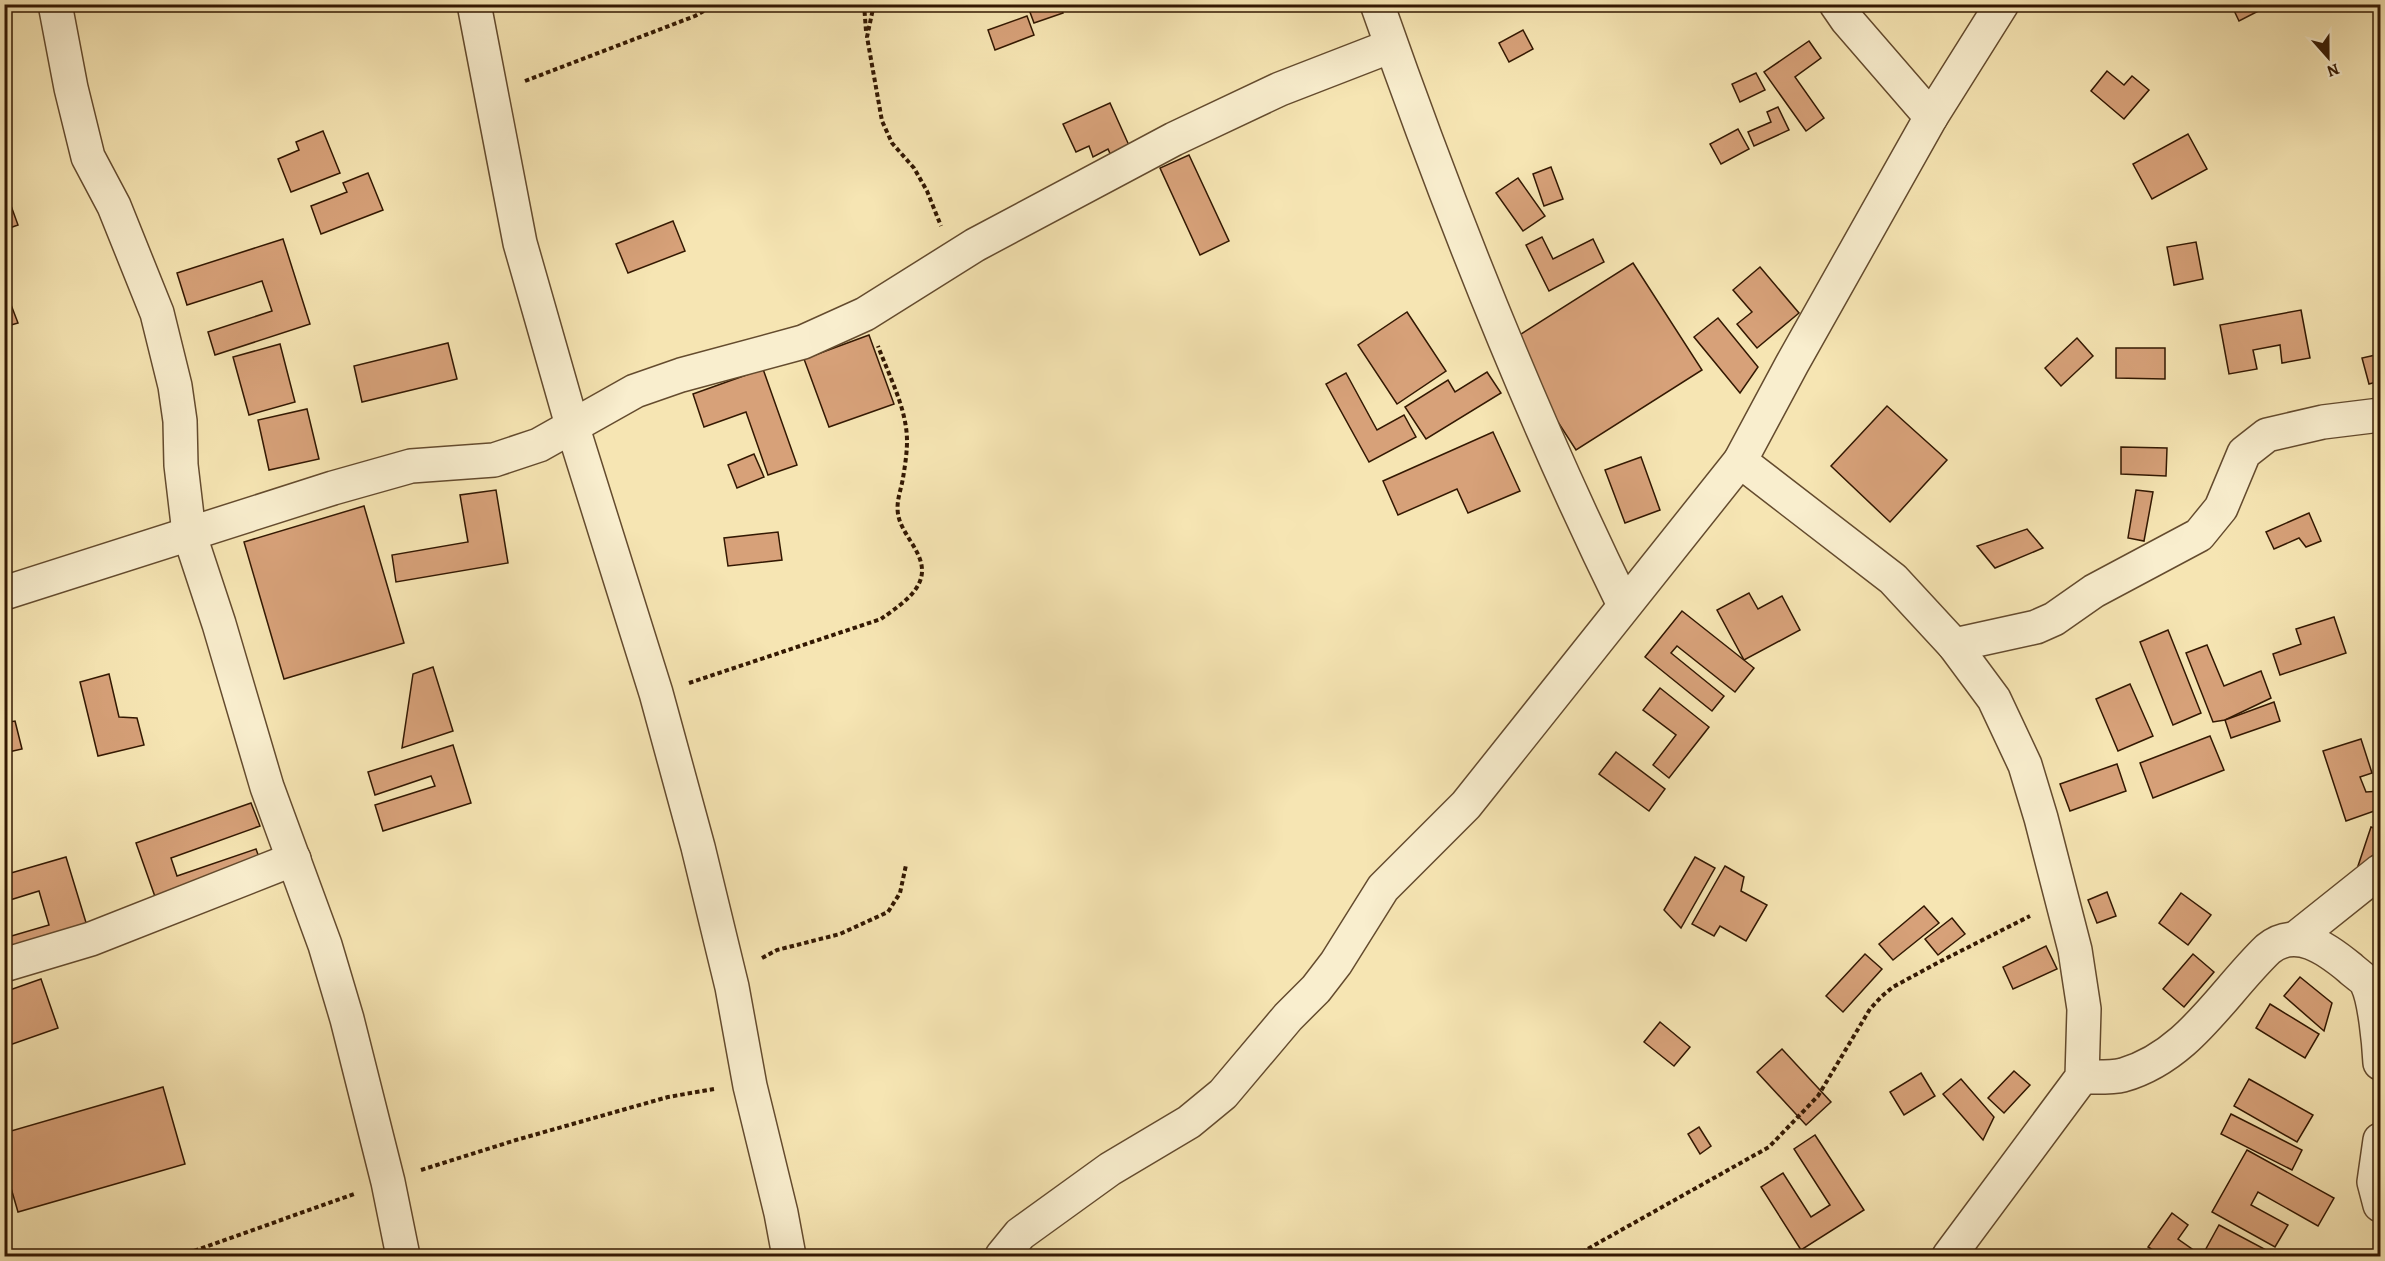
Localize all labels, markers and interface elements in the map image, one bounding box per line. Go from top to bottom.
north arrow [2298,27,2358,87]
text: N [2323,58,2342,83]

